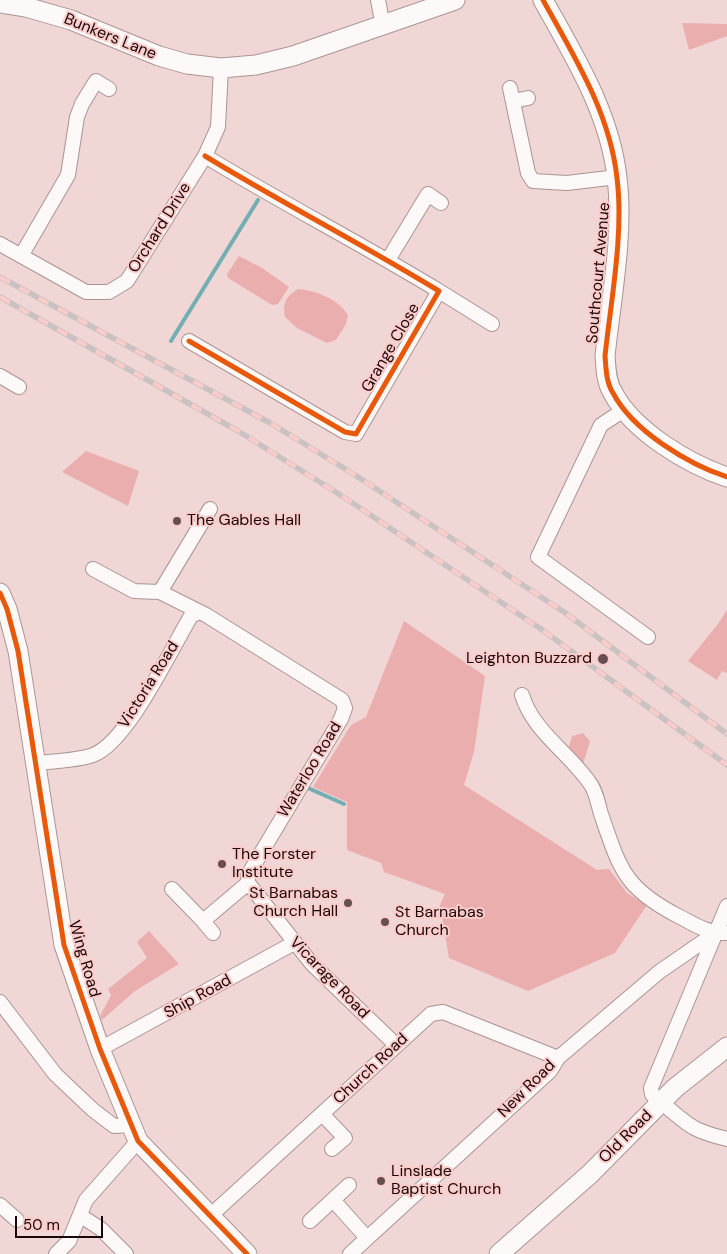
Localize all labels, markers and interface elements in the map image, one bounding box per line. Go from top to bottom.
street label: Bunkers Lane [61,10,159,64]
street label: Orchard Drive [125,179,195,277]
street label: Southcourt Avenue [583,201,615,345]
street label: Grange Close [358,300,424,396]
place label: The Gables Hall [187,511,301,531]
marker: The Gables Hall [171,515,183,527]
street label: Victoria Road [115,638,183,732]
place label: Leighton Buzzard [466,649,592,669]
marker: Leighton Buzzard [596,652,610,666]
street label: Waterloo Road [274,719,346,821]
place label: The Forster Institute [232,845,316,883]
marker: The Forster Institute [216,858,228,870]
place label: St Barnabas Church Hall [249,884,338,922]
marker: St Barnabas Church Hall [342,897,354,909]
place label: St Barnabas Church [395,903,484,941]
marker: St Barnabas Church [379,916,391,928]
street label: Wing Road [64,918,104,1000]
street label: Vicarage Road [285,933,373,1023]
street label: Ship Road [161,971,235,1023]
street label: Church Road [330,1029,412,1109]
street label: New Road [494,1056,560,1122]
street label: Old Road [595,1106,657,1168]
place label: Linslade Baptist Church [391,1162,501,1200]
marker: Linslade Baptist Church [375,1175,387,1187]
scale bar [18,1206,105,1238]
text: 50 m [23,1215,60,1235]

